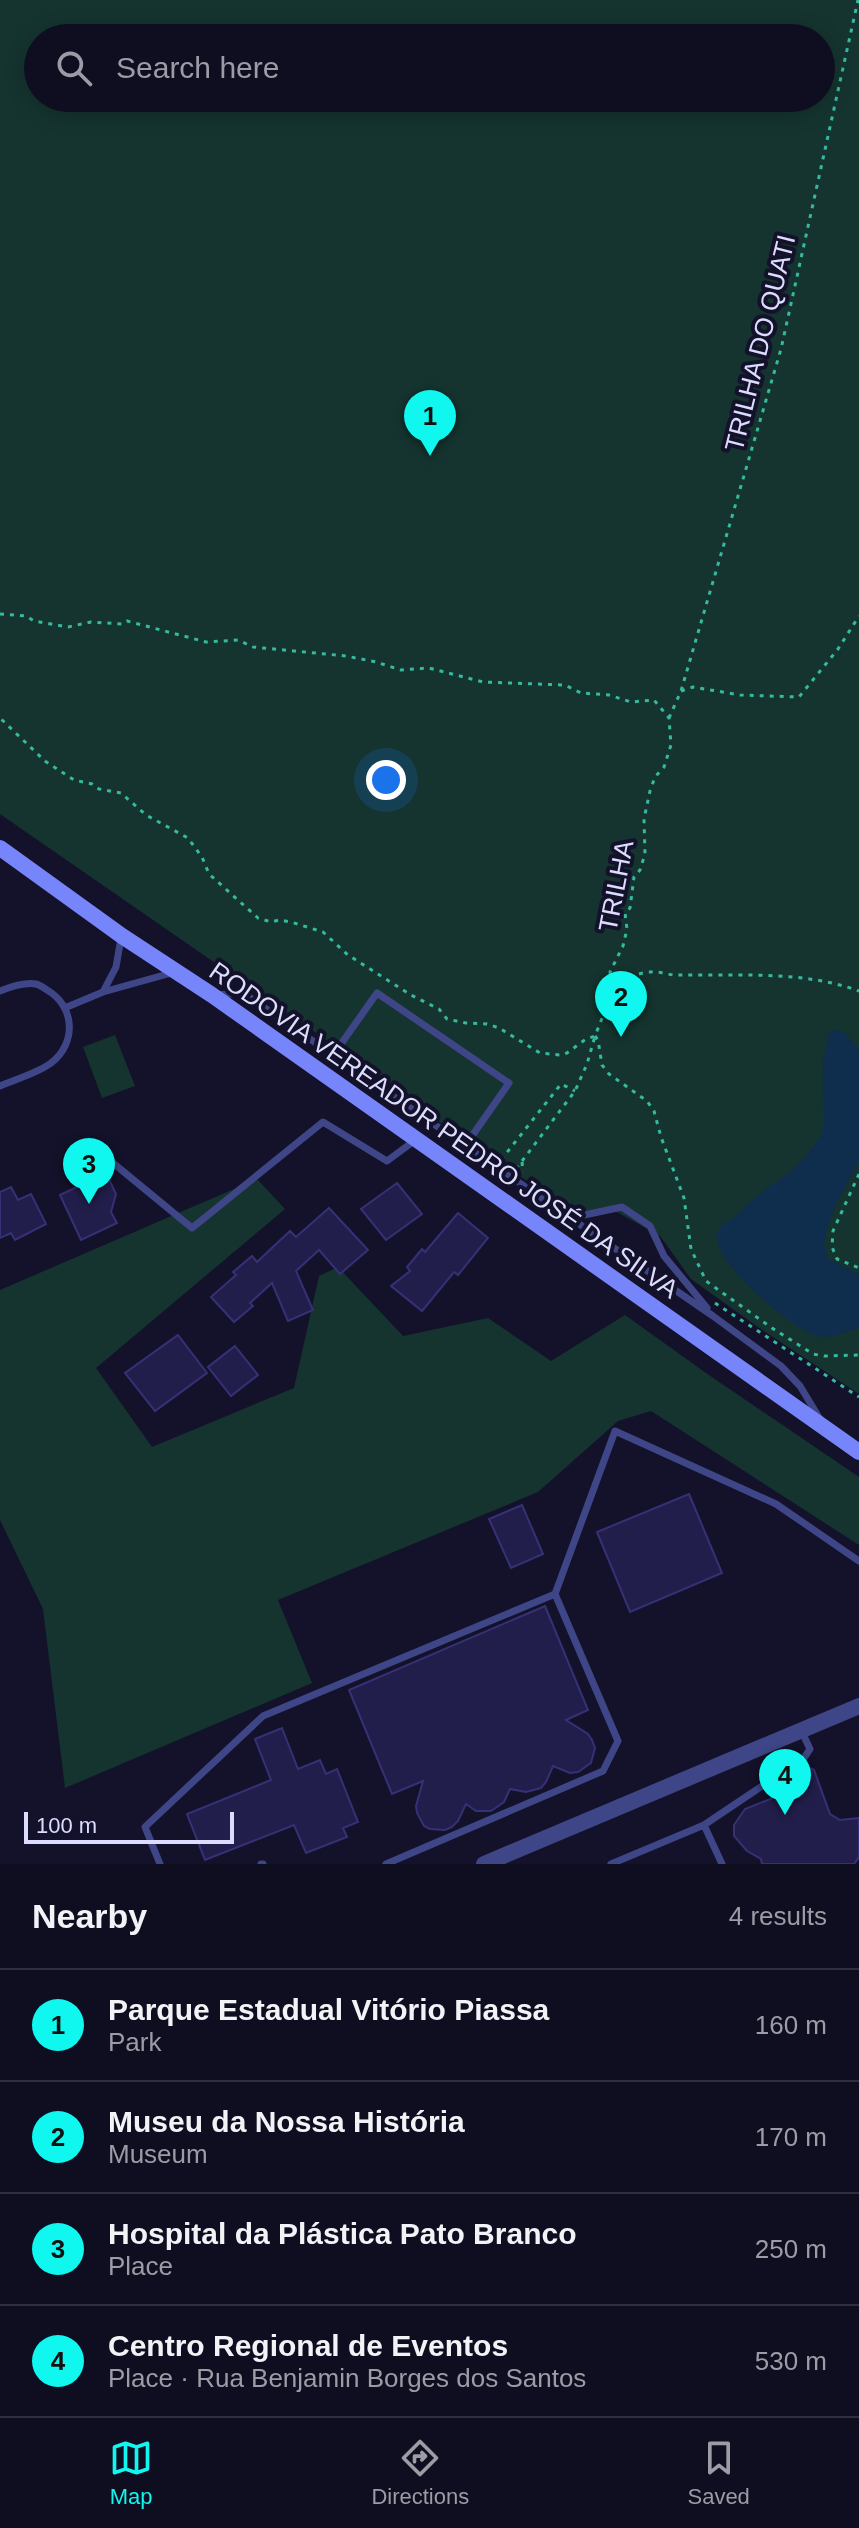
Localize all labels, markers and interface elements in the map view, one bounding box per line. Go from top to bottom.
search box [24,24,835,112]
icon: search [52,46,96,90]
text: Search here [116,51,279,84]
street label: TRILHA DO QUATI [719,232,801,454]
pin: 1 [404,390,456,456]
your location [366,760,406,800]
street label: TRILHA [592,837,640,934]
street label: RODOVIA VEREADOR PEDRO JOSÉ DA SILVA [204,956,685,1305]
pin: 2 [595,971,647,1037]
pin: 3 [63,1138,115,1204]
pin: 4 [759,1749,811,1815]
scale bar [24,1808,234,1844]
text: 100 m [36,1813,97,1838]
text: Nearby [32,1897,147,1935]
text: 4 results [729,1901,827,1931]
text: Parque Estadual Vitório Piassa [108,1993,549,2026]
text: 1 [51,2010,65,2040]
text: 160 m [755,2010,827,2040]
text: Park [108,2027,161,2057]
text: Museu da Nossa História [108,2105,465,2138]
text: 2 [51,2122,65,2152]
text: 170 m [755,2122,827,2152]
text: Museum [108,2139,208,2169]
text: Hospital da Plástica Pato Branco [108,2217,576,2250]
text: 3 [51,2234,65,2264]
text: 250 m [755,2234,827,2264]
text: Place [108,2251,173,2281]
text: Centro Regional de Eventos [108,2329,508,2362]
text: 4 [51,2346,65,2376]
text: 530 m [755,2346,827,2376]
text: Place · Rua Benjamin Borges dos Santos [108,2363,586,2393]
tab: Map [109,2436,153,2510]
tab: Directions [371,2436,469,2510]
tab: Saved [687,2436,750,2510]

